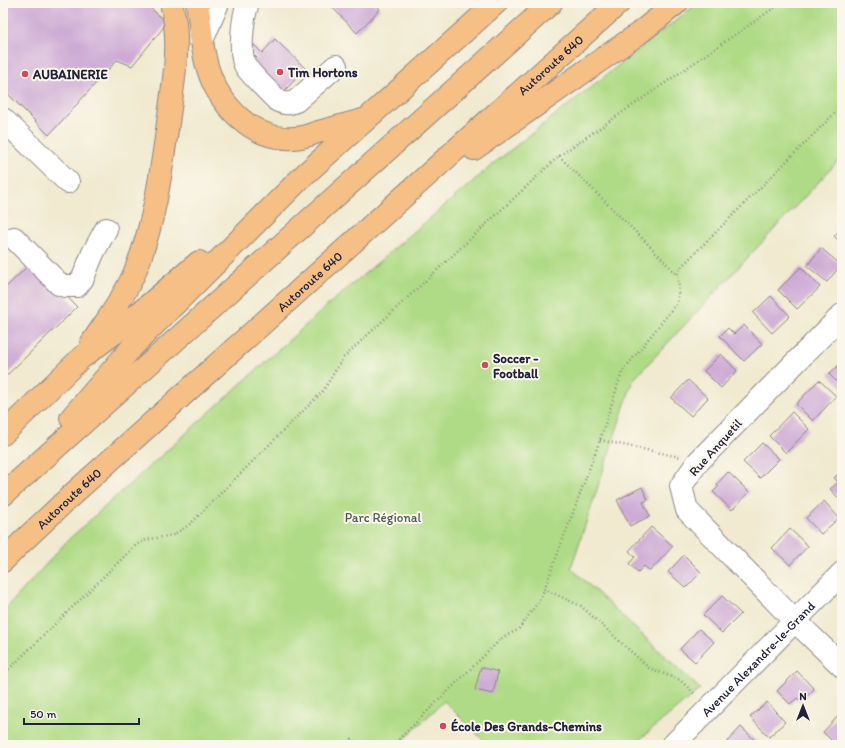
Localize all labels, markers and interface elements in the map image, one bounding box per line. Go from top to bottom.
street label: Autoroute 640 [515,32,586,98]
place label: Tim Hortons [287,65,358,80]
place label: AUBAINERIE [32,67,108,82]
marker: Tim Hortons [275,67,285,77]
marker: AUBAINERIE [20,69,30,79]
street label: Autoroute 640 [274,249,345,315]
place label: Soccer - Football [493,351,539,381]
marker: Soccer - Football [480,360,490,370]
street label: Rue Anquetil [686,415,745,479]
street label: Autoroute 640 [34,465,104,532]
park label: Parc Régional [345,510,422,525]
street label: Avenue Alexandre-le-Grand [698,598,818,720]
north arrow [783,686,823,726]
text: N [799,690,807,703]
scale bar [24,700,139,726]
text: 50 m [30,707,56,721]
place label: École Des Grands-Chemins [451,718,602,734]
marker: École Des Grands-Chemins [438,721,448,731]

